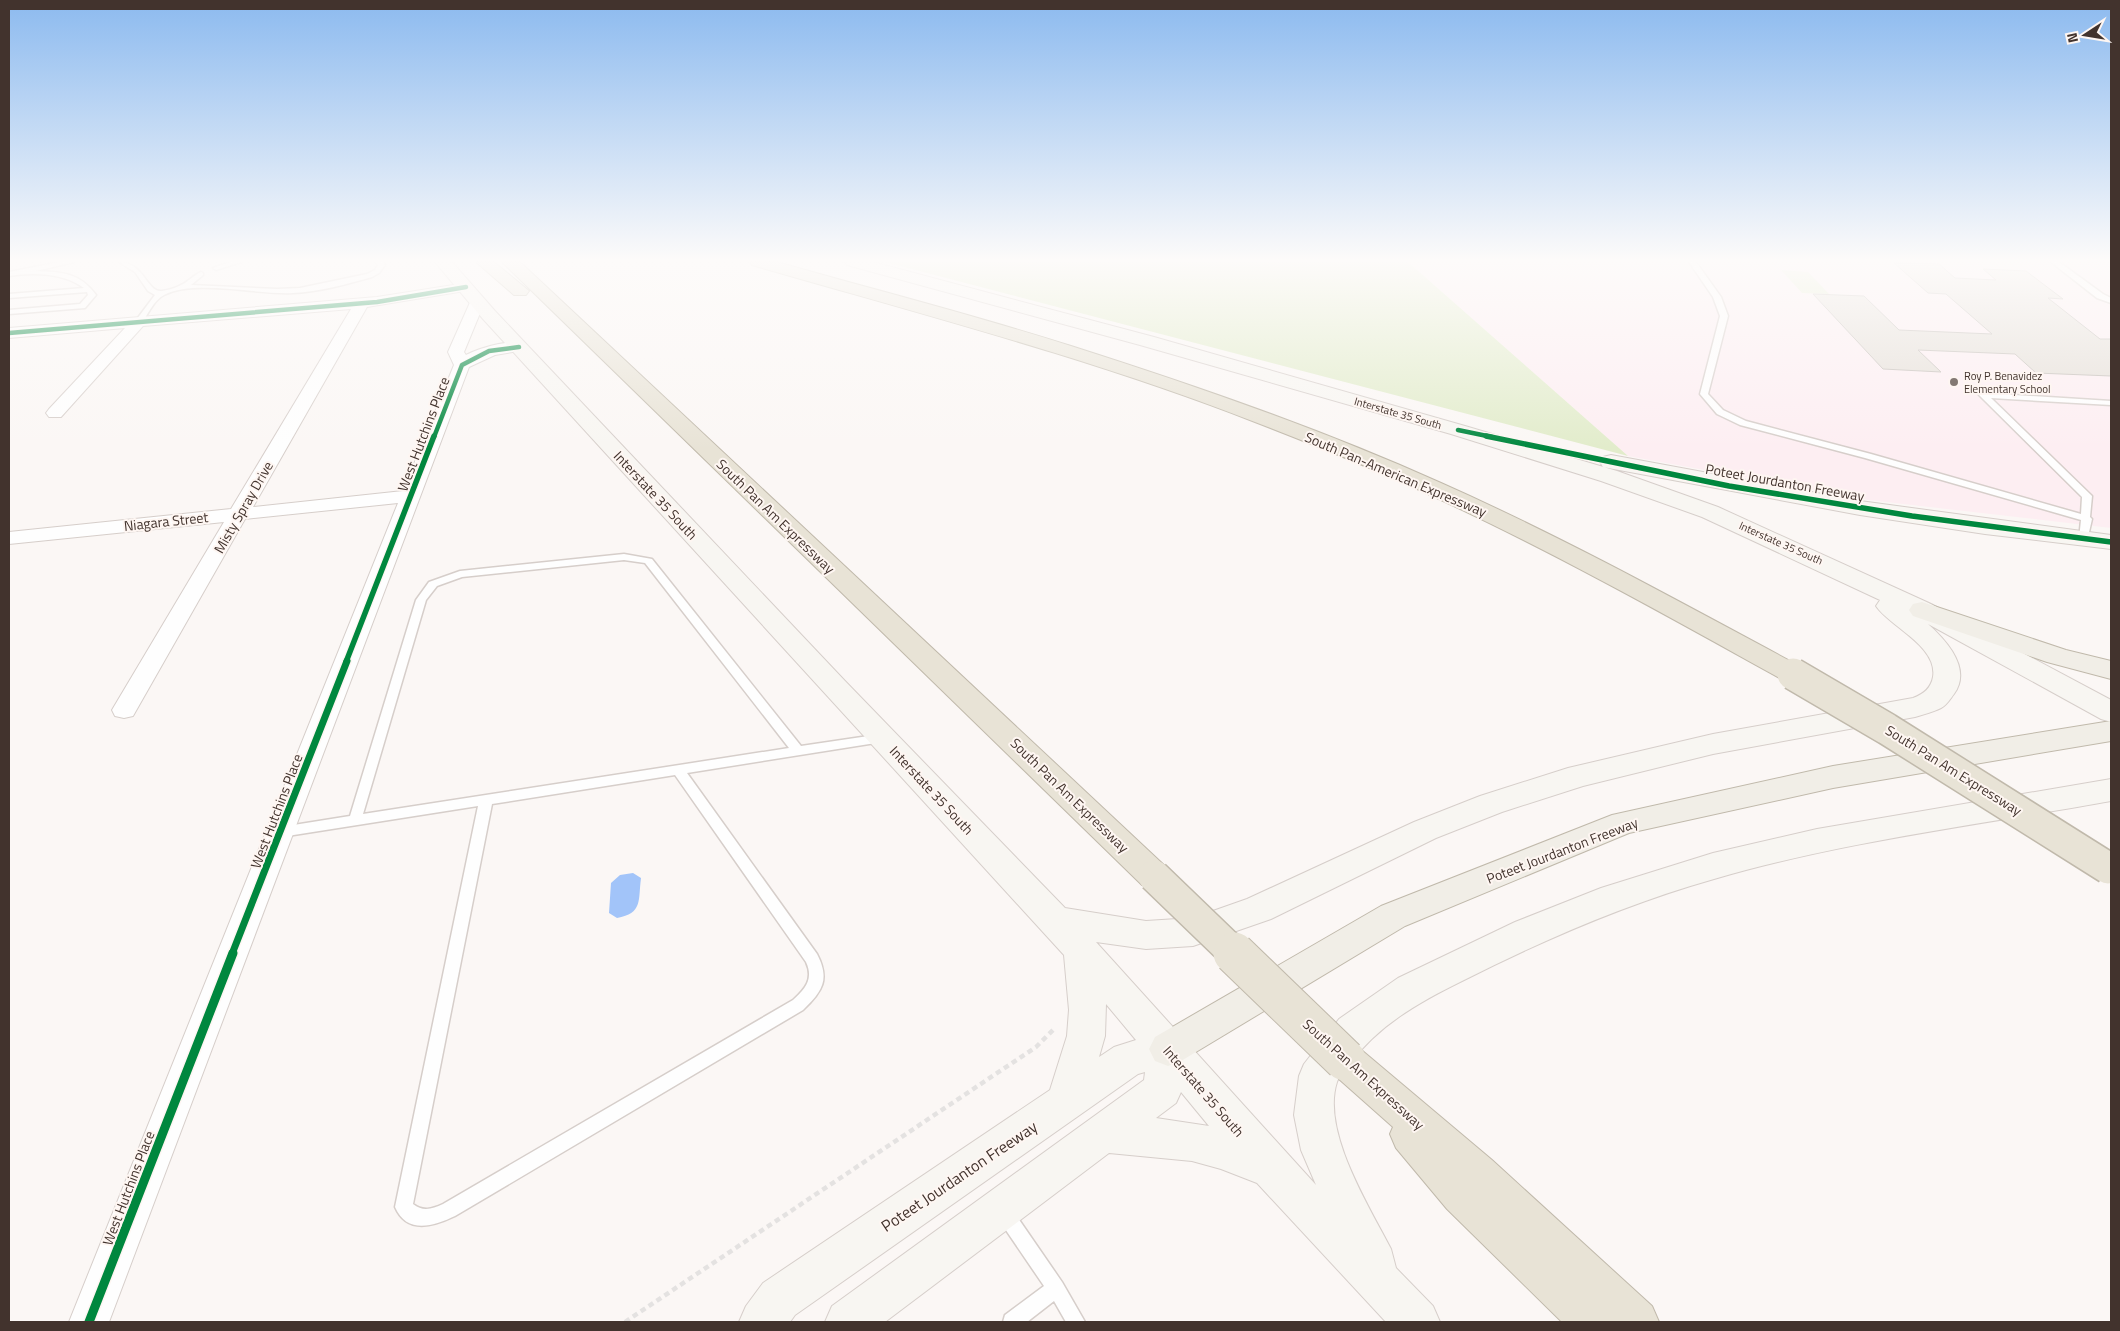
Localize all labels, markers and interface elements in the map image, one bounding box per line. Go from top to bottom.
north arrow [2060,10,2110,60]
text: N [2061,31,2083,45]
place label: Roy P. Benavidez Elementary School [1964,368,2051,397]
street label: West Hutchins Place [392,374,454,494]
marker: Roy P. Benavidez Elementary School [1948,376,1960,388]
street label: Interstate 35 South [1352,393,1444,433]
street label: South Pan-American Expressway [1302,426,1490,522]
street label: Interstate 35 South [609,446,703,544]
street label: South Pan Am Expressway [712,454,840,578]
street label: Misty Spray Drive [208,457,278,557]
street label: Poteet Jourdanton Freeway [1704,458,1866,506]
street label: Niagara Street [123,506,209,536]
street label: Interstate 35 South [1737,517,1826,569]
street label: South Pan Am Expressway [1882,719,2027,821]
street label: South Pan Am Expressway [1006,733,1134,857]
street label: Interstate 35 South [885,741,979,839]
street label: West Hutchins Place [245,751,307,871]
street label: Poteet Jourdanton Freeway [1483,811,1641,889]
street label: South Pan Am Expressway [1298,1014,1430,1135]
street label: Interstate 35 South [1158,1041,1250,1141]
street label: Poteet Jourdanton Freeway [876,1114,1042,1237]
street label: West Hutchins Place [97,1128,159,1248]

